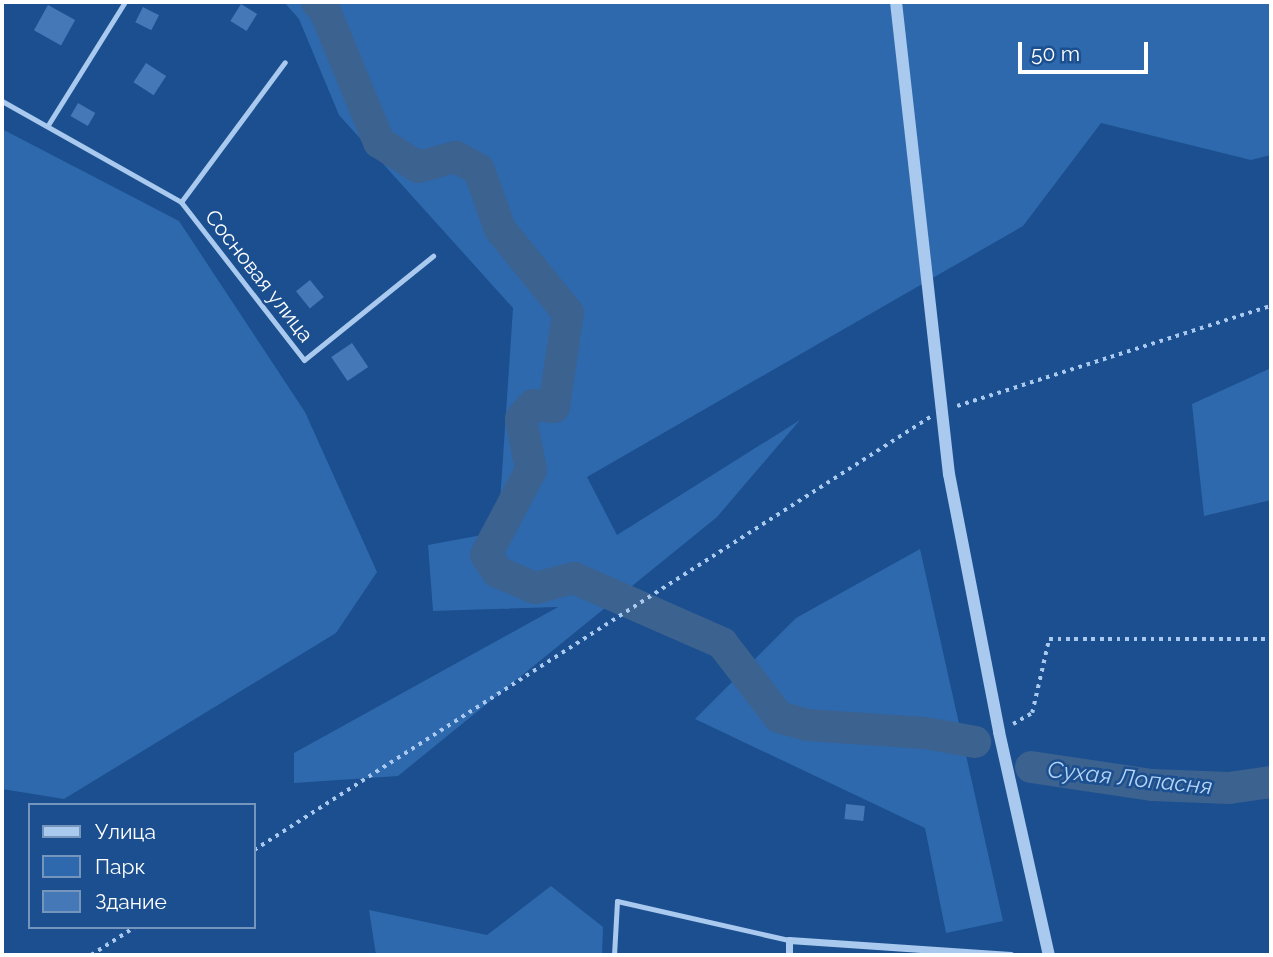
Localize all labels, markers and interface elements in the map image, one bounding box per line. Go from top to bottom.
scale bar [1021,28,1150,72]
text: 50 m [1031,41,1080,66]
street label: Сосновая улица [199,205,319,347]
water label: Сухая Лопасня [1046,756,1214,800]
legend [28,803,256,929]
text: Улица [95,819,156,844]
text: Парк [95,854,145,879]
text: Здание [95,889,167,914]

